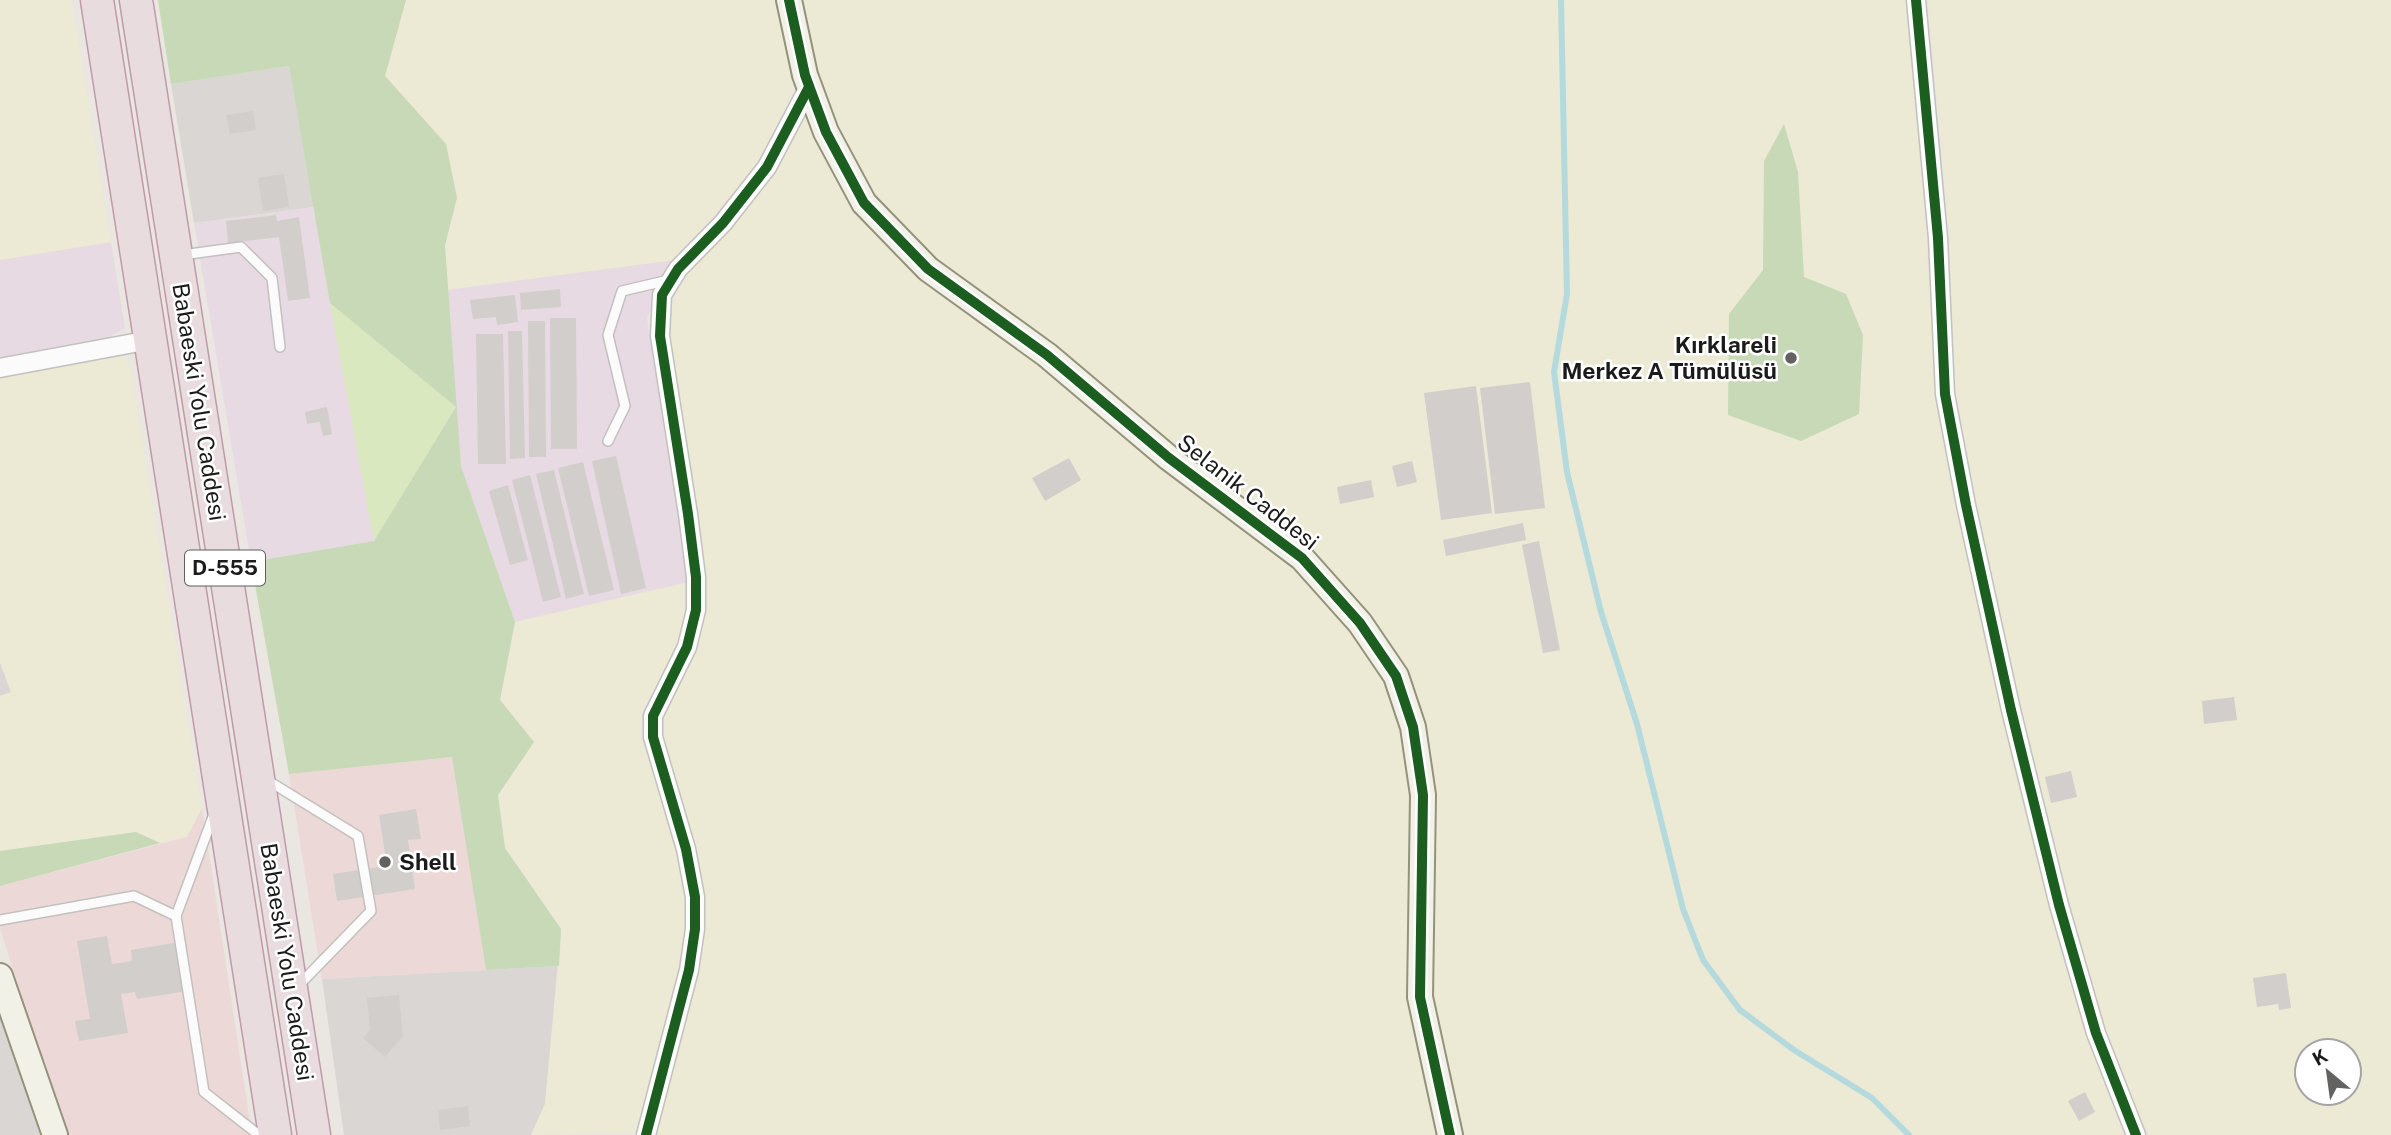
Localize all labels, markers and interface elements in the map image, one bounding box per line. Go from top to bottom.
street label: Babaeski Yolu Caddesi [167,281,232,523]
place label: Kırklareli Merkez A Tümülüsü [1562,331,1777,384]
marker: Kırklareli Merkez A Tümülüsü [1783,350,1799,366]
street label: Selanik Caddesi [1172,428,1324,555]
road number: D-555 [185,550,265,586]
street label: Babaeski Yolu Caddesi [255,841,320,1083]
place label: Shell [399,848,457,875]
marker: Shell [377,854,393,870]
north arrow [2293,1037,2363,1107]
text: K [2308,1044,2331,1070]

